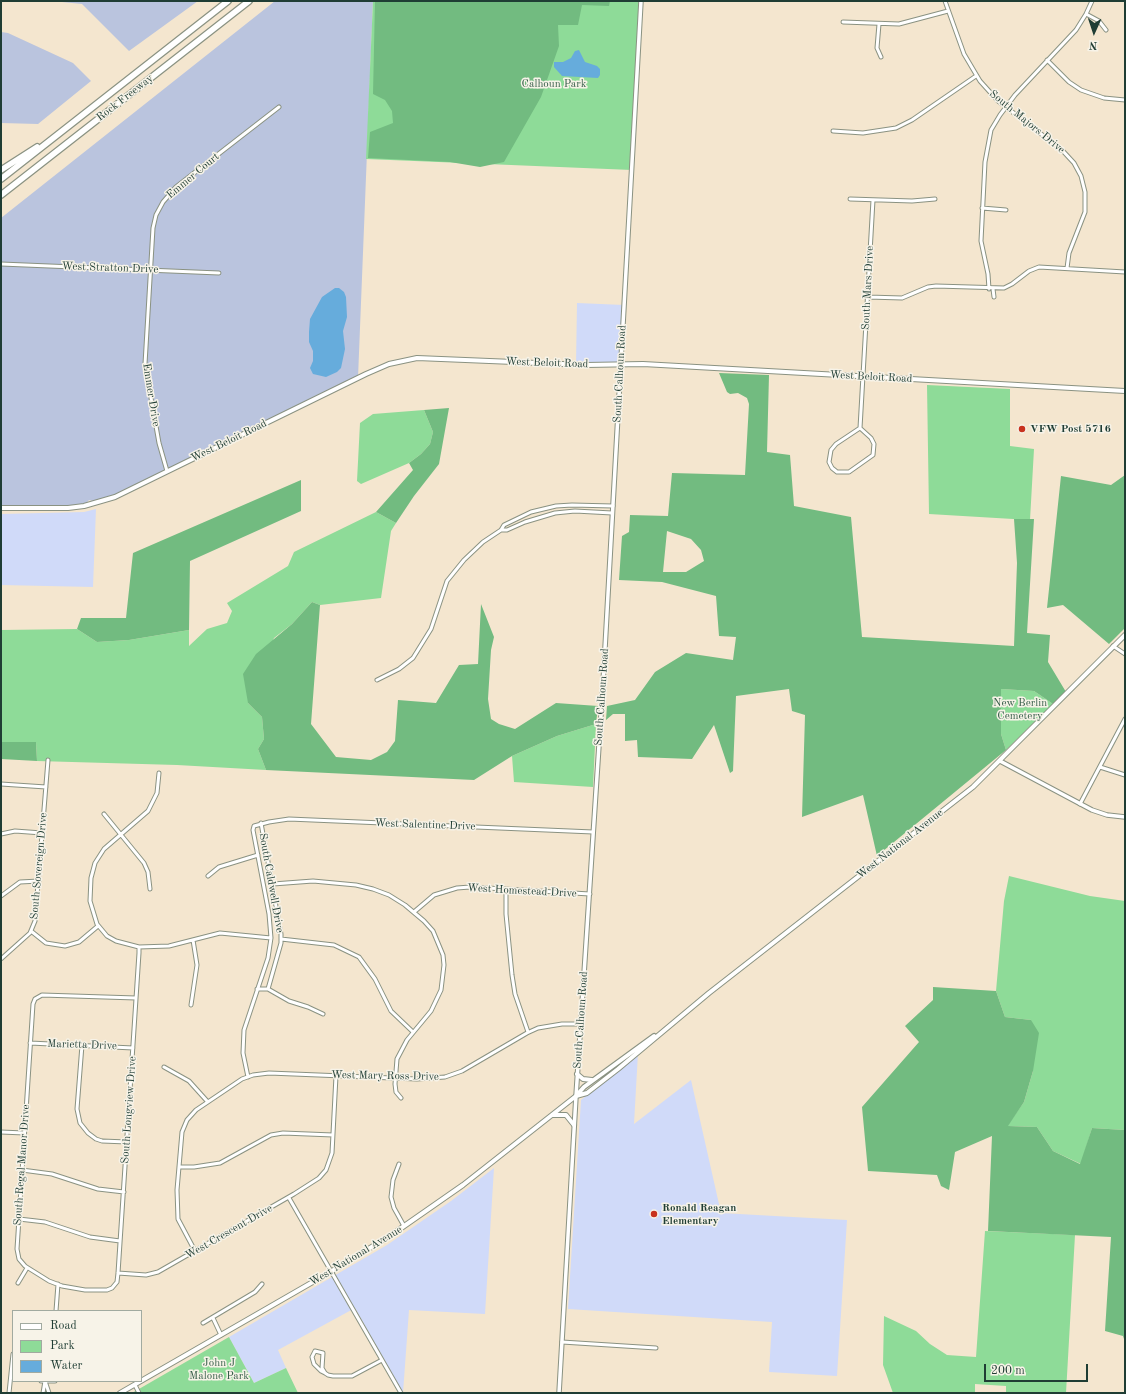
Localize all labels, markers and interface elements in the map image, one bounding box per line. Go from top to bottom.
north arrow [1074,12,1114,52]
text: N [1089,39,1098,50]
street label: Rock Freeway [94,72,156,124]
park label: Calhoun Park [522,77,586,91]
street label: South Majors Drive [987,87,1067,157]
street label: Emmer Court [164,150,222,202]
street label: South Mars Drive [859,245,877,331]
street label: West Stratton Drive [61,260,159,276]
street label: South Calhoun Road [611,325,629,423]
street label: West Beloit Road [505,355,589,371]
street label: Emmer Drive [139,362,163,428]
street label: West Beloit Road [829,368,913,386]
street label: West Beloit Road [189,417,269,465]
place label: VFW Post 5716 [1030,422,1111,436]
marker: VFW Post 5716 [1017,424,1027,434]
street label: South Calhoun Road [592,648,612,746]
park label: New Berlin Cemetery [993,696,1047,722]
street label: West National Avenue [854,806,946,882]
street label: South Sovereign Drive [28,812,50,920]
street label: West Salentine Drive [374,817,476,833]
street label: South Caldwell Drive [256,832,286,934]
street label: West Homestead Drive [467,882,577,900]
street label: South Calhoun Road [571,971,591,1069]
street label: Marietta Drive [47,1037,117,1053]
street label: South Longview Drive [119,1056,139,1164]
street label: West Mary Ross Drive [331,1068,439,1084]
street label: South Regal Manor Drive [11,1104,33,1226]
place label: Ronald Reagan Elementary [662,1201,736,1227]
street label: West Crescent Drive [183,1202,275,1262]
marker: Ronald Reagan Elementary [649,1209,659,1219]
street label: West National Avenue [307,1223,405,1289]
legend [12,1310,142,1382]
text: Road [50,1320,77,1332]
text: Park [50,1340,75,1352]
park label: John J Malone Park [189,1356,249,1382]
scale bar [986,1356,1090,1382]
text: Water [50,1360,82,1372]
text: 200 m [991,1365,1025,1377]

